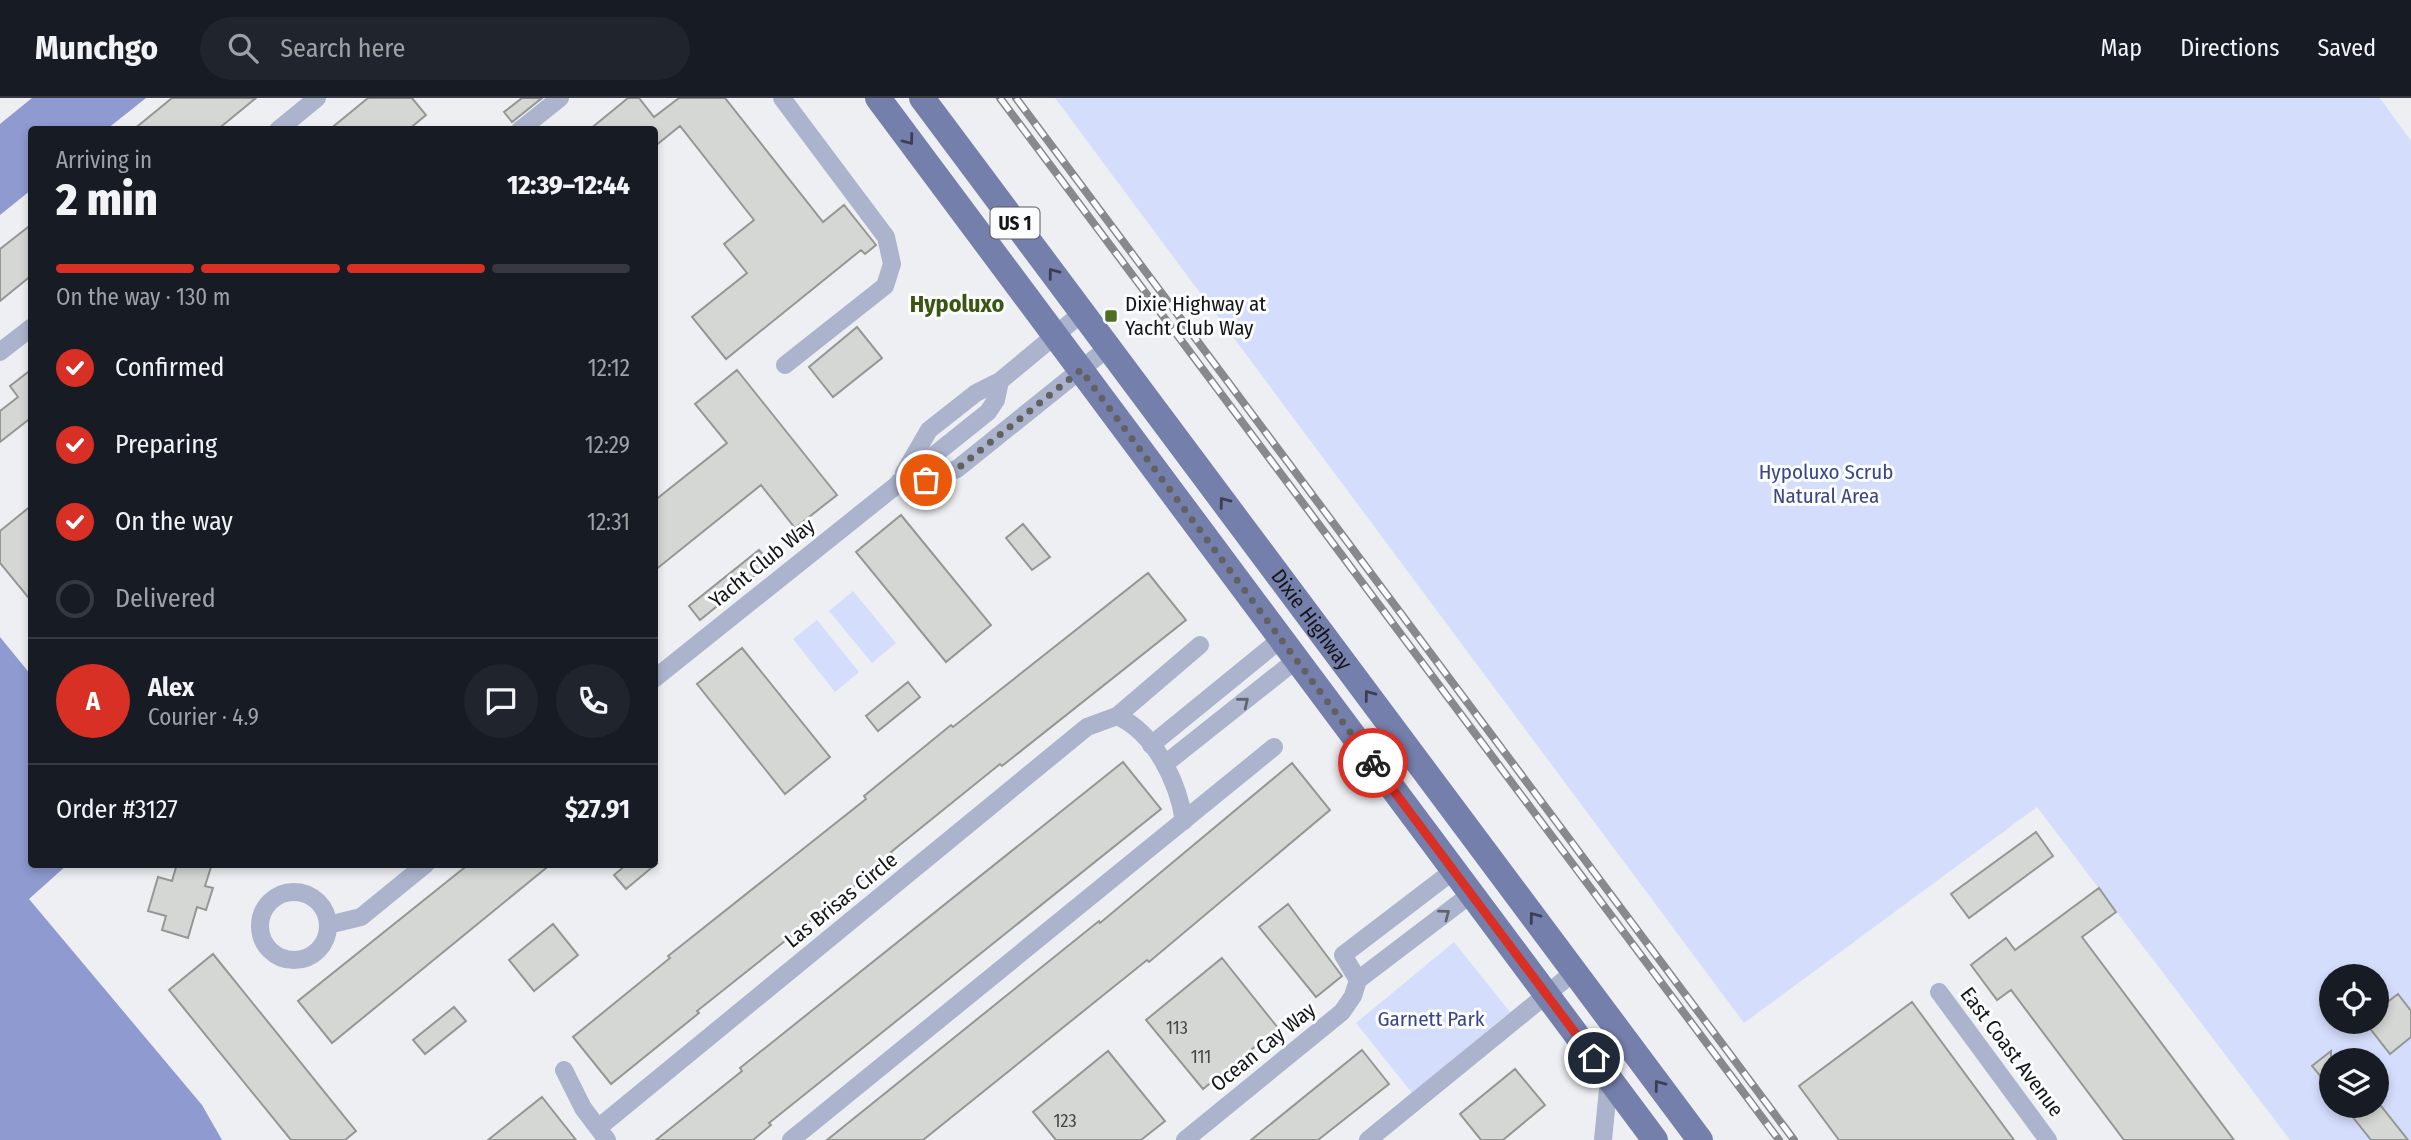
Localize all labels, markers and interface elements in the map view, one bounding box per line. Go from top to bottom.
search box [200,17,690,80]
text: Munchgo [35,28,158,68]
icon: search [224,29,262,67]
text: Search here [280,33,405,64]
text: Map [2101,34,2142,62]
text: Directions [2180,34,2279,62]
text: Saved [2317,34,2376,62]
one-way arrow [901,132,914,144]
text: Arriving in [56,146,152,174]
text: 12:39–12:44 [507,170,630,201]
text: 2 min [56,172,158,227]
road number: US 1 [990,208,1040,238]
one-way arrow [1049,268,1061,281]
text: On the way · 130 m [56,283,230,311]
district label: Hypoluxo [910,290,1004,318]
place label: Dixie Highway at Yacht Club Way [1125,291,1266,341]
marker: Dixie Highway at Yacht Club Way [1103,308,1119,324]
icon: check [56,349,94,387]
text: Confirmed [115,352,225,383]
text: 12:12 [588,354,630,382]
icon: check [56,426,94,464]
text: Preparing [115,429,217,460]
text: 12:29 [585,431,630,459]
pin [896,450,956,510]
park label: Hypoluxo Scrub Natural Area [1759,459,1893,509]
icon: bag [907,461,945,499]
one-way arrow [1220,497,1232,510]
icon: check [56,503,94,541]
text: On the way [115,506,233,537]
text: 12:31 [587,508,630,536]
street label: Yacht Club Way [704,512,821,614]
street label: Dixie Highway [1265,564,1358,676]
text: Delivered [115,583,216,614]
button: chat [464,664,538,738]
button: phone [556,664,630,738]
text: Alex [148,672,194,703]
text: A [86,686,100,717]
one-way arrow [1364,691,1377,703]
one-way arrow [1236,697,1248,710]
text: Courier · 4.9 [148,703,259,731]
courier [1338,728,1408,798]
icon: bike [1354,744,1392,782]
text: Order #3127 [56,794,178,825]
text: $27.91 [565,794,630,825]
street label: Las Brisas Circle [779,847,903,953]
one-way arrow [1437,910,1449,922]
one-way arrow [1529,912,1542,925]
map controls [2319,964,2389,1118]
button: locate [2319,964,2389,1034]
street label: East Coast Avenue [1955,982,2069,1122]
street label: Ocean Cay Way [1205,996,1321,1097]
park label: Garnett Park [1377,1006,1485,1032]
house number: 113 [1166,1017,1188,1039]
pin [1564,1028,1624,1088]
icon: home [1575,1039,1613,1077]
house number: 111 [1191,1046,1211,1068]
button: layers [2319,1048,2389,1118]
one-way arrow [1655,1081,1667,1093]
house number: 123 [1053,1110,1077,1132]

